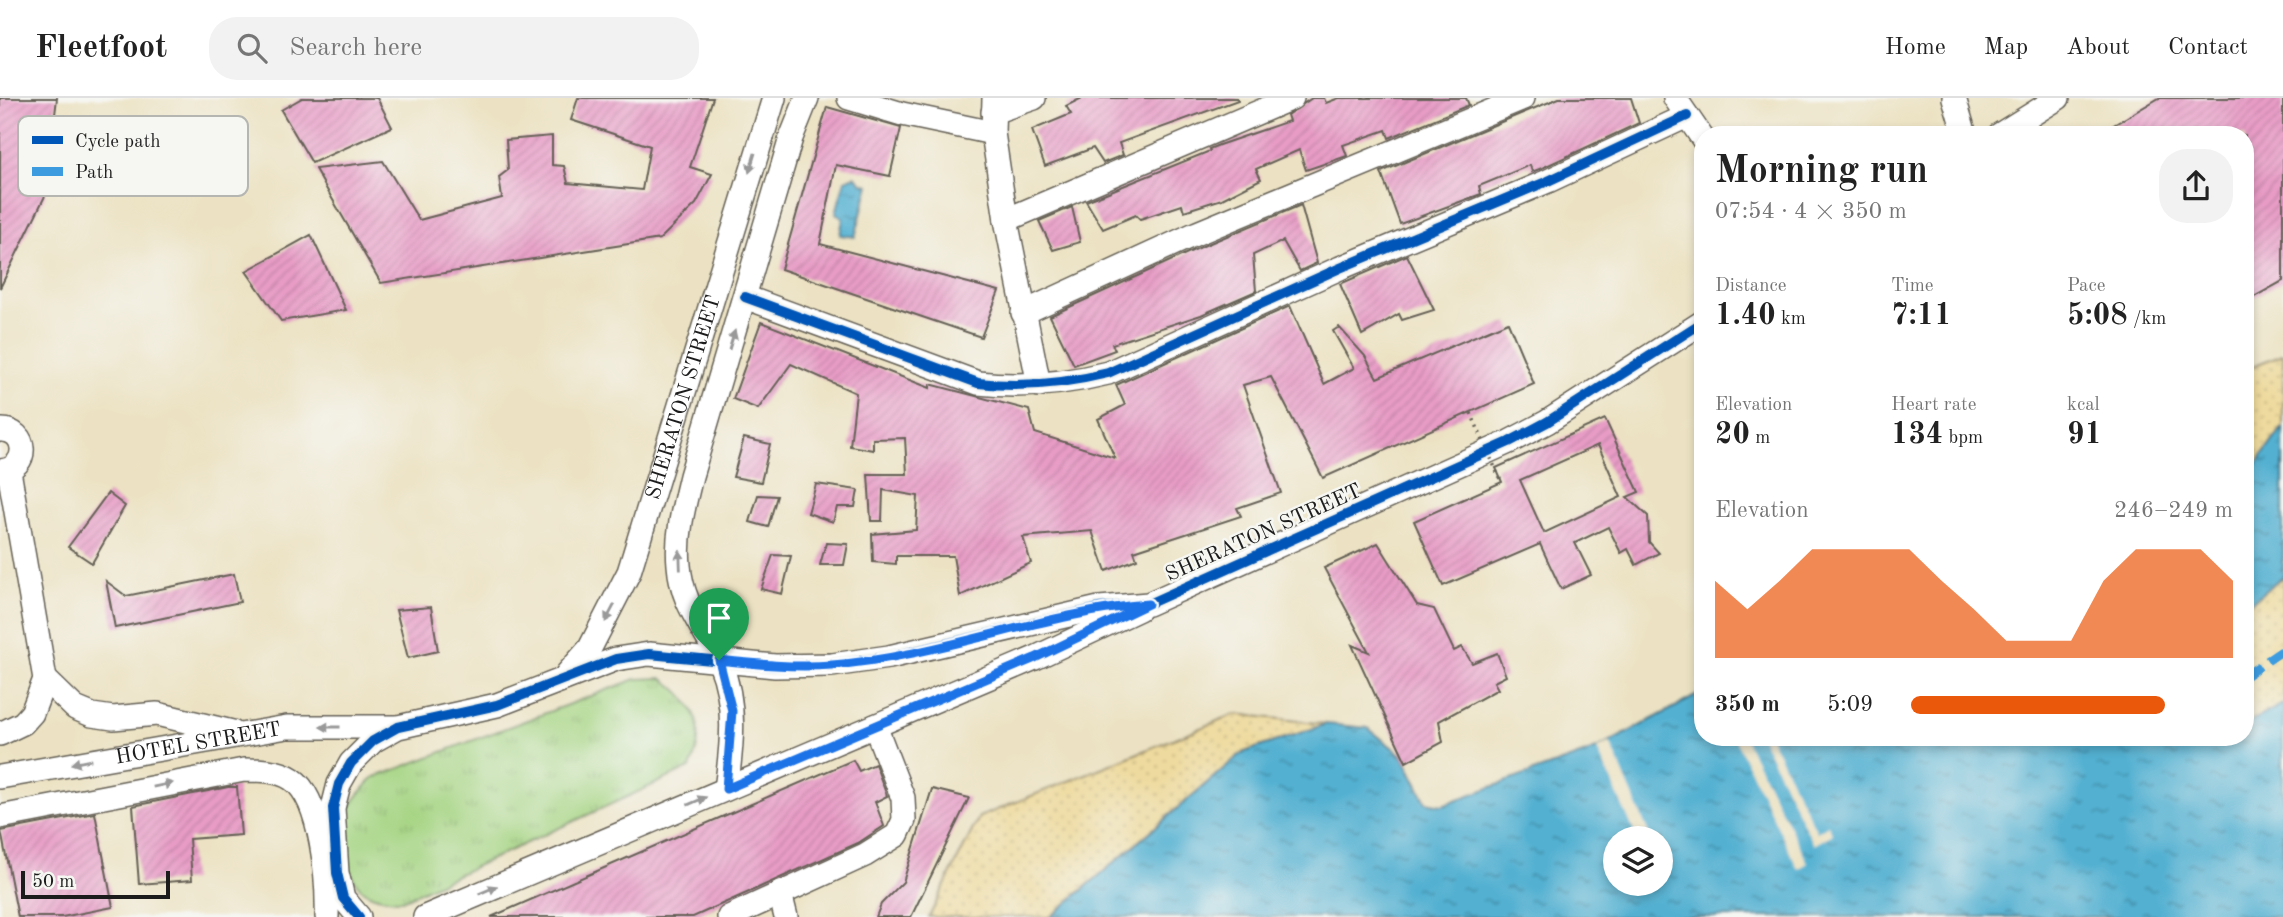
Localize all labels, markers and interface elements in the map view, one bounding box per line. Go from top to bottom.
search box [209,17,699,80]
icon: search [233,29,271,67]
text: Fleetfoot [35,32,167,65]
text: Search here [289,35,422,61]
text: Home [1885,36,1946,60]
text: Map [1984,36,2028,60]
text: About [2066,36,2130,60]
text: Contact [2168,36,2248,60]
legend [18,116,248,196]
text: Cycle path [75,133,161,152]
button: share [2159,149,2233,223]
one-way arrow [746,152,757,173]
text: Morning run [1715,153,1928,191]
text: Path [75,164,113,183]
text: 07:54 · 4 × 350 m [1715,200,1907,223]
text: Distance [1715,277,1787,296]
text: Time [1891,277,1934,296]
text: Pace [2067,277,2106,296]
street label: SHERATON STREET [643,293,725,502]
text: 1.40 [1715,301,1776,331]
text: 7:11 [1891,301,1952,331]
text: 5:08 [2067,301,2128,331]
text: km [1776,310,1806,329]
text: /km [2128,310,2166,329]
one-way arrow [727,330,738,351]
text: Elevation [1715,396,1792,415]
text: Heart rate [1891,396,1976,415]
text: kcal [2067,396,2100,415]
text: 20 [1715,420,1750,450]
text: 134 [1891,420,1943,450]
text: 91 [2067,420,2102,450]
text: m [1750,429,1770,448]
text: bpm [1943,429,1983,448]
street label: SHERATON STREET [1162,481,1365,586]
text: Elevation [1715,499,1809,522]
text: 246–249 m [2114,499,2233,522]
one-way arrow [674,549,685,571]
pin [689,588,749,660]
icon: arrive [700,599,738,637]
one-way arrow [604,603,616,623]
text: 350 m [1715,693,1780,716]
text: 5:09 [1827,693,1873,716]
street label: HOTEL STREET [114,719,283,769]
one-way arrow [319,721,341,733]
one-way arrow [70,757,92,768]
one-way arrow [152,780,174,791]
one-way arrow [687,795,708,806]
map controls [1603,826,1673,896]
button: layers [1603,826,1673,896]
scale bar [21,868,170,900]
text: 50 m [32,873,74,892]
one-way arrow [478,884,498,896]

